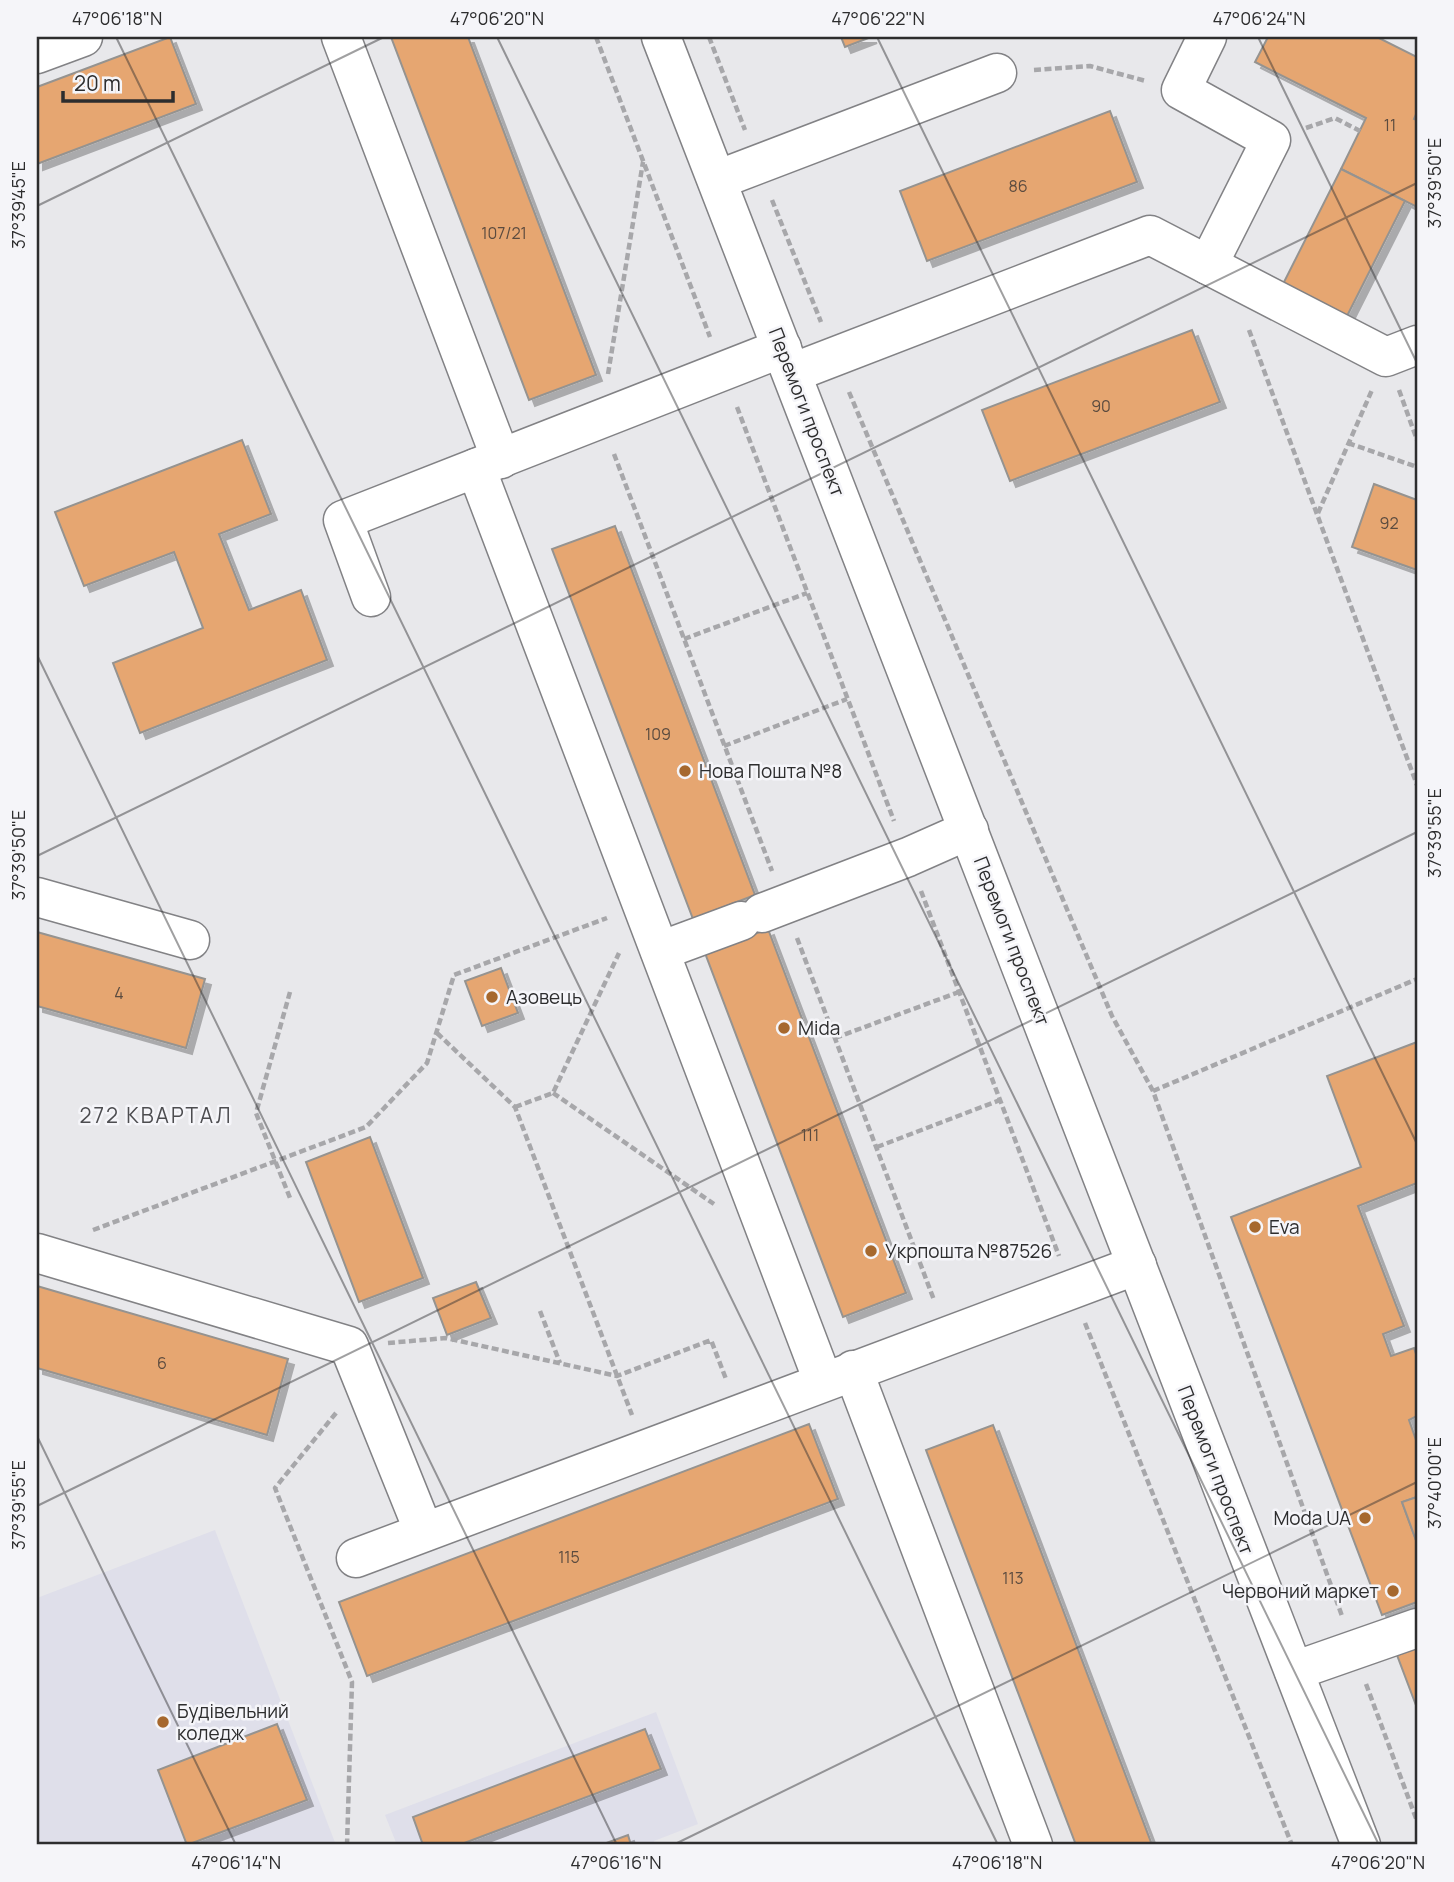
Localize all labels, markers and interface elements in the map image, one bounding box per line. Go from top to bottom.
text: 47°06'18"N [72,6,162,30]
text: 47°06'20"N [450,6,544,30]
text: 47°06'22"N [831,6,925,30]
text: 47°06'24"N [1212,6,1306,30]
scale bar [63,60,173,104]
text: 20 m [74,69,121,97]
house number: 11 [1384,114,1396,136]
text: 37°39'50"E [1422,138,1446,228]
text: 37°39'45"E [6,161,30,249]
house number: 86 [1008,175,1028,197]
house number: 107/21 [481,222,527,244]
street label: Перемоги проспект [763,324,851,501]
house number: 90 [1091,395,1111,417]
house number: 92 [1379,512,1399,534]
house number: 109 [645,723,671,745]
place label: Нова Пошта №8 [699,758,842,784]
marker: Нова Пошта №8 [677,763,693,779]
text: 37°39'55"E [1422,788,1446,878]
text: 37°39'50"E [6,810,30,900]
street label: Перемоги проспект [968,853,1056,1030]
house number: 4 [114,982,124,1004]
place label: Азовець [506,984,582,1010]
marker: Азовець [484,989,500,1005]
place label: Mida [798,1015,840,1041]
marker: Mida [776,1020,792,1036]
district label: 272 КВАРТАЛ [80,1101,232,1129]
house number: 111 [801,1124,819,1146]
place label: Eva [1269,1214,1299,1240]
marker: Eva [1247,1219,1263,1235]
place label: Укрпошта №87526 [885,1238,1052,1264]
marker: Укрпошта №87526 [863,1243,879,1259]
house number: 6 [157,1352,167,1374]
street label: Перемоги проспект [1172,1382,1260,1559]
text: 37°40'00"E [1422,1437,1446,1529]
text: 37°39'55"E [6,1460,30,1550]
place label: Moda UA [1273,1505,1351,1531]
marker: Moda UA [1357,1510,1373,1526]
house number: 115 [558,1546,580,1568]
house number: 113 [1002,1567,1024,1589]
place label: Червоний маркет [1222,1578,1379,1604]
marker: Червоний маркет [1385,1583,1401,1599]
place label: Будівельний коледж [177,1698,289,1746]
marker: Будівельний коледж [155,1714,171,1730]
text: 47°06'14"N [191,1850,281,1874]
text: 47°06'16"N [570,1850,662,1874]
text: 47°06'18"N [952,1850,1042,1874]
text: 47°06'20"N [1331,1850,1425,1874]

